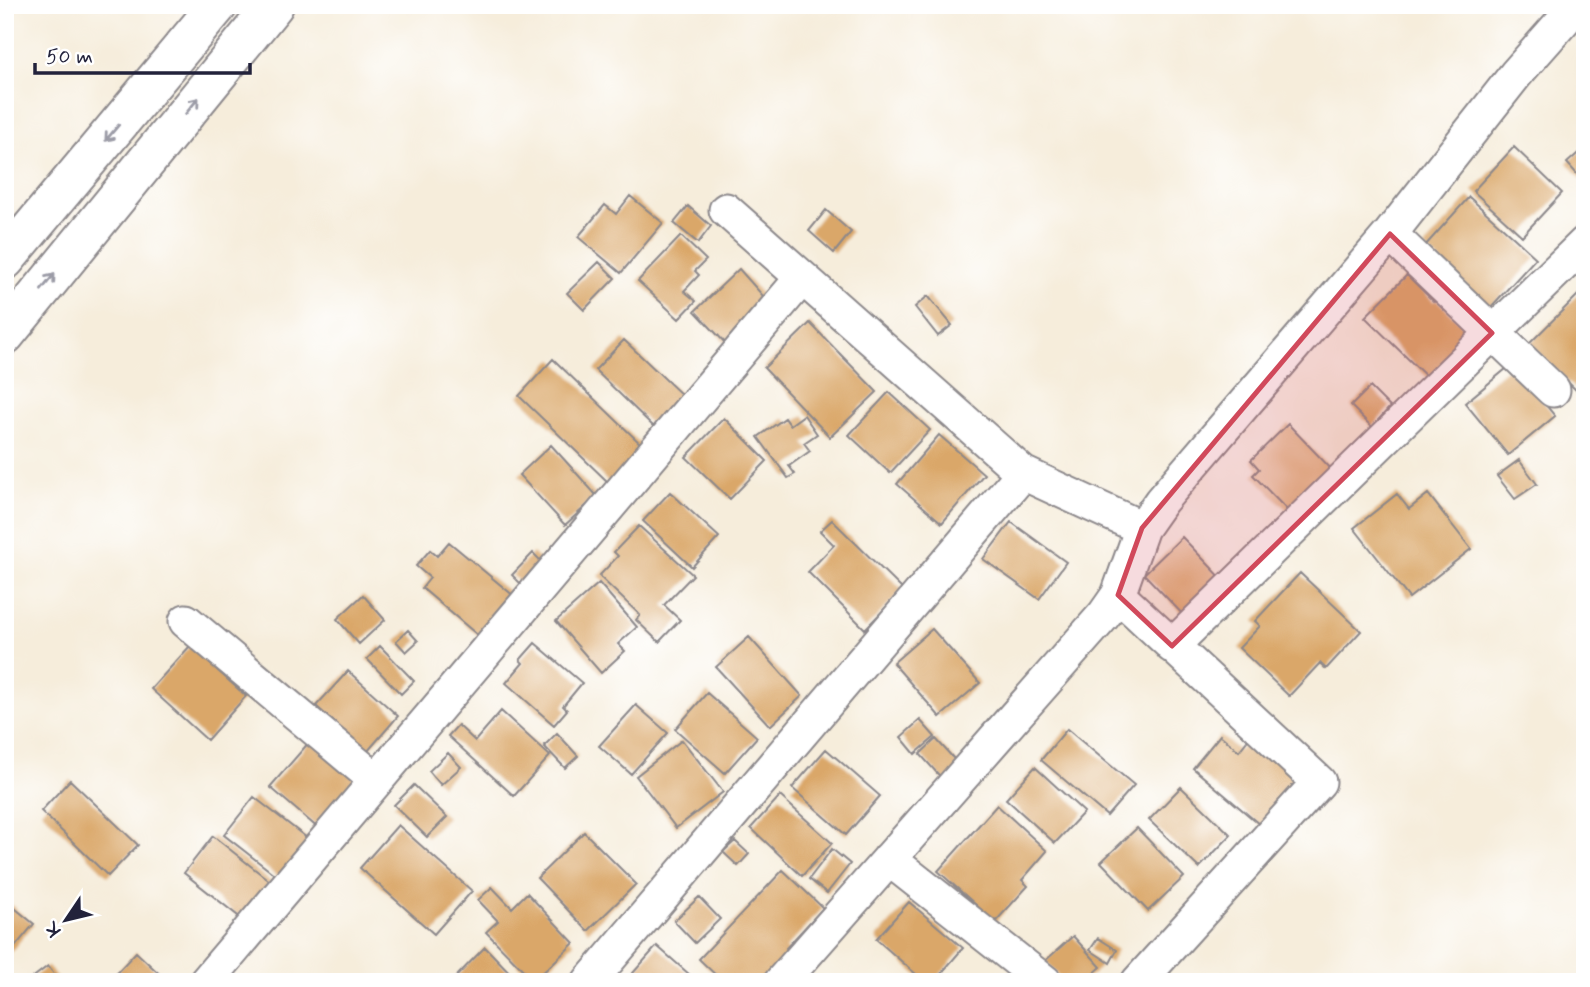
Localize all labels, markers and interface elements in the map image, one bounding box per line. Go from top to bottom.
scale bar [35,32,250,76]
text: 50 m [46,43,93,71]
one-way arrow [184,97,200,115]
one-way arrow [104,123,119,141]
one-way arrow [41,274,56,292]
north arrow [32,886,102,956]
text: K [39,916,67,942]

